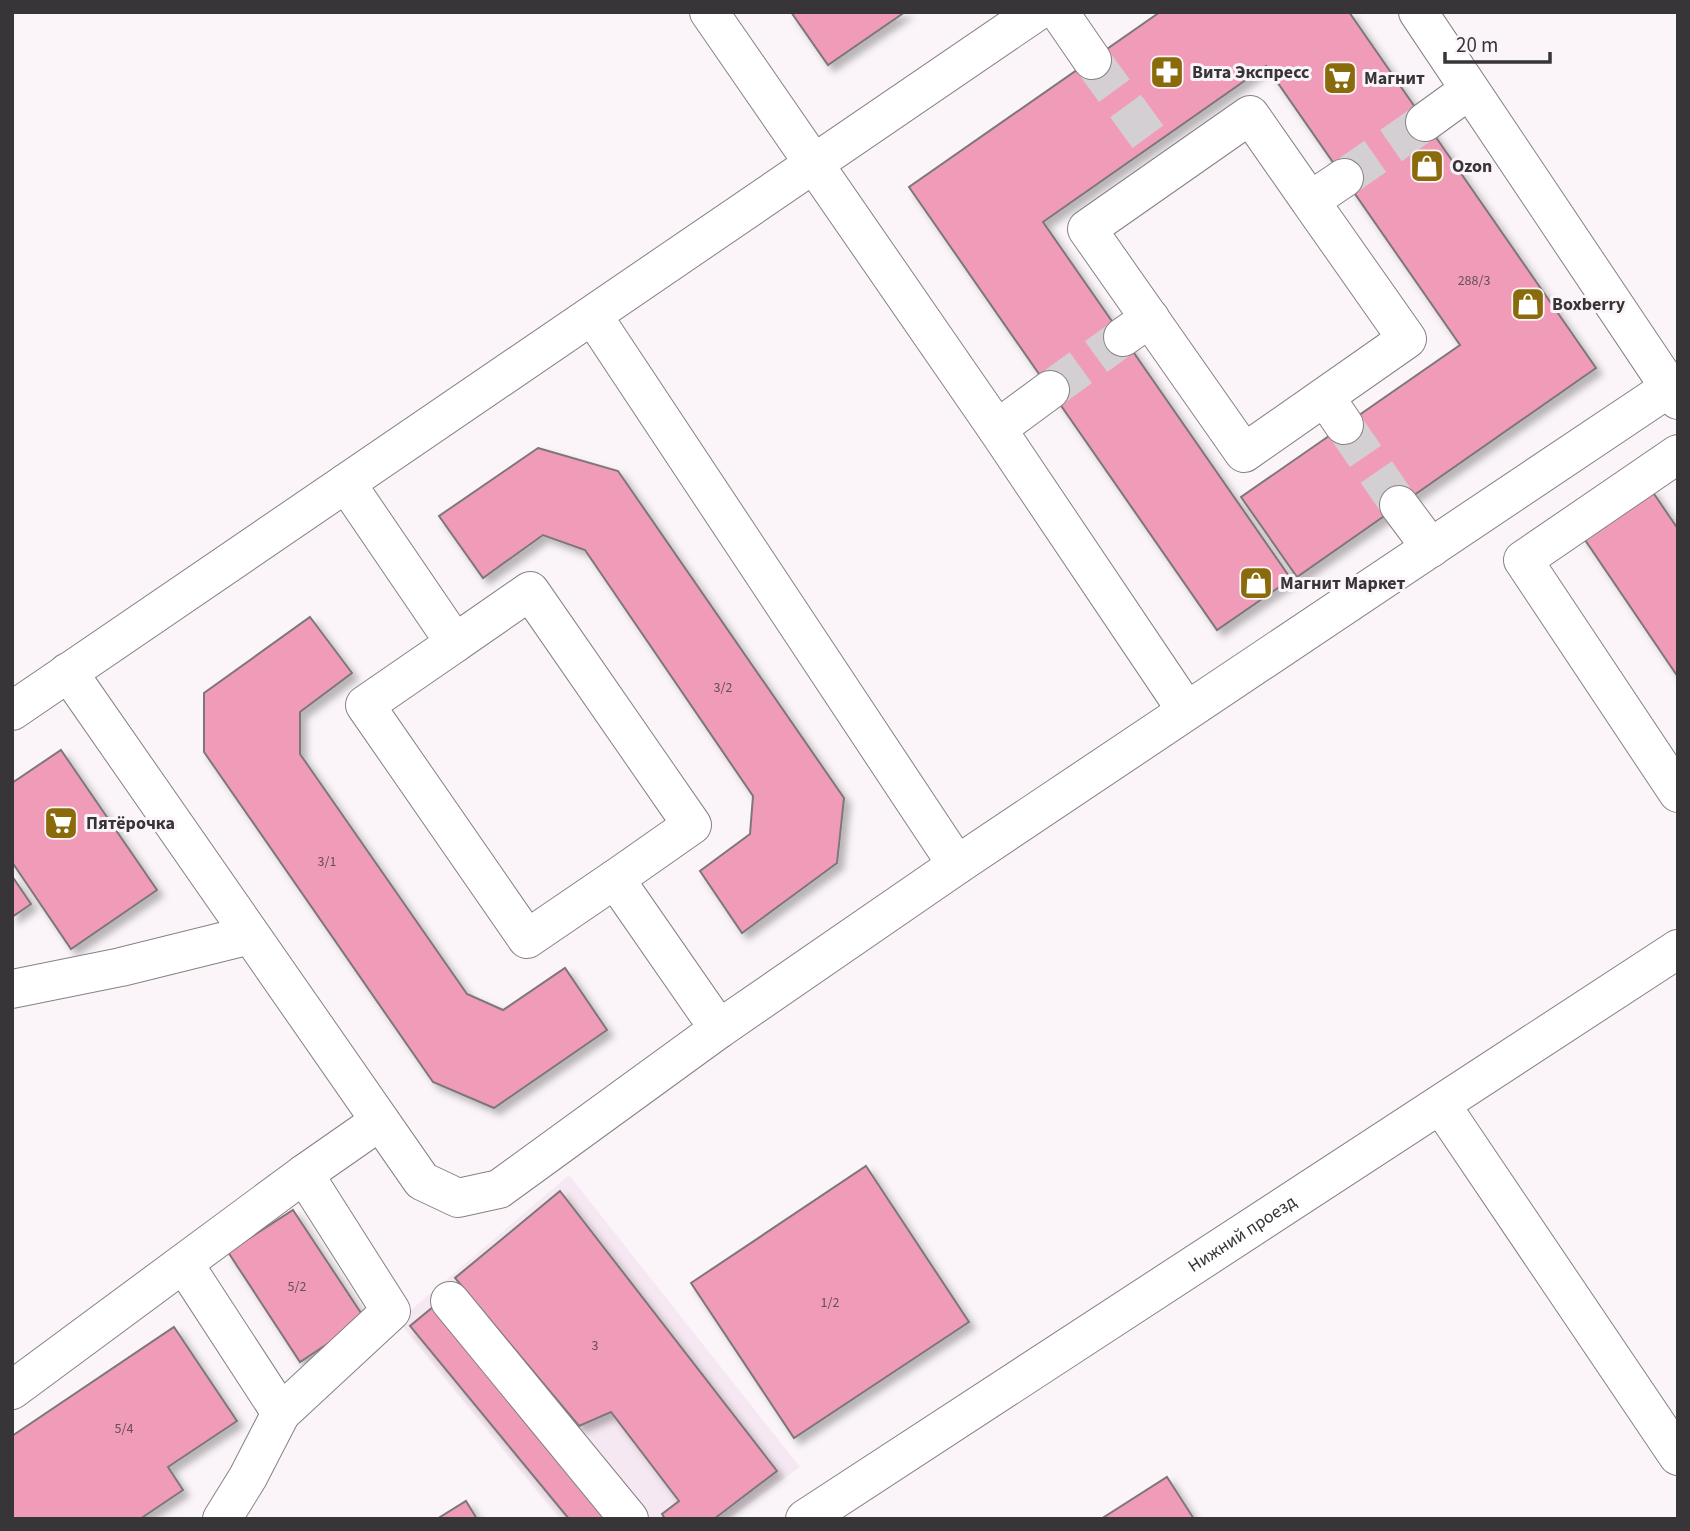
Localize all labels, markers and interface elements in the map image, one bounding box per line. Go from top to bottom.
scale bar [1445,21,1550,65]
text: 20 m [1456,30,1498,60]
pharmacy icon: Вита Экспресс [1148,53,1186,91]
supermarket icon: Магнит [1321,59,1359,97]
place label: Вита Экспресс [1192,60,1310,85]
place label: Магнит [1364,66,1425,91]
shop icon: Ozon [1408,147,1446,185]
place label: Ozon [1452,154,1492,179]
house number: 288/3 [1458,271,1490,291]
shop icon: Boxberry [1509,285,1547,323]
place label: Boxberry [1552,292,1626,317]
shop icon: Магнит Маркет [1237,564,1275,602]
place label: Магнит Маркет [1280,571,1405,596]
house number: 3/2 [714,678,732,698]
supermarket icon: Пятёрочка [42,804,80,842]
place label: Пятёрочка [86,811,175,836]
house number: 3/1 [318,852,336,872]
street label: Нижний проезд [1183,1189,1302,1279]
house number: 5/2 [288,1277,306,1297]
house number: 1/2 [821,1293,839,1313]
house number: 3 [592,1336,599,1356]
house number: 5/4 [115,1419,133,1439]

